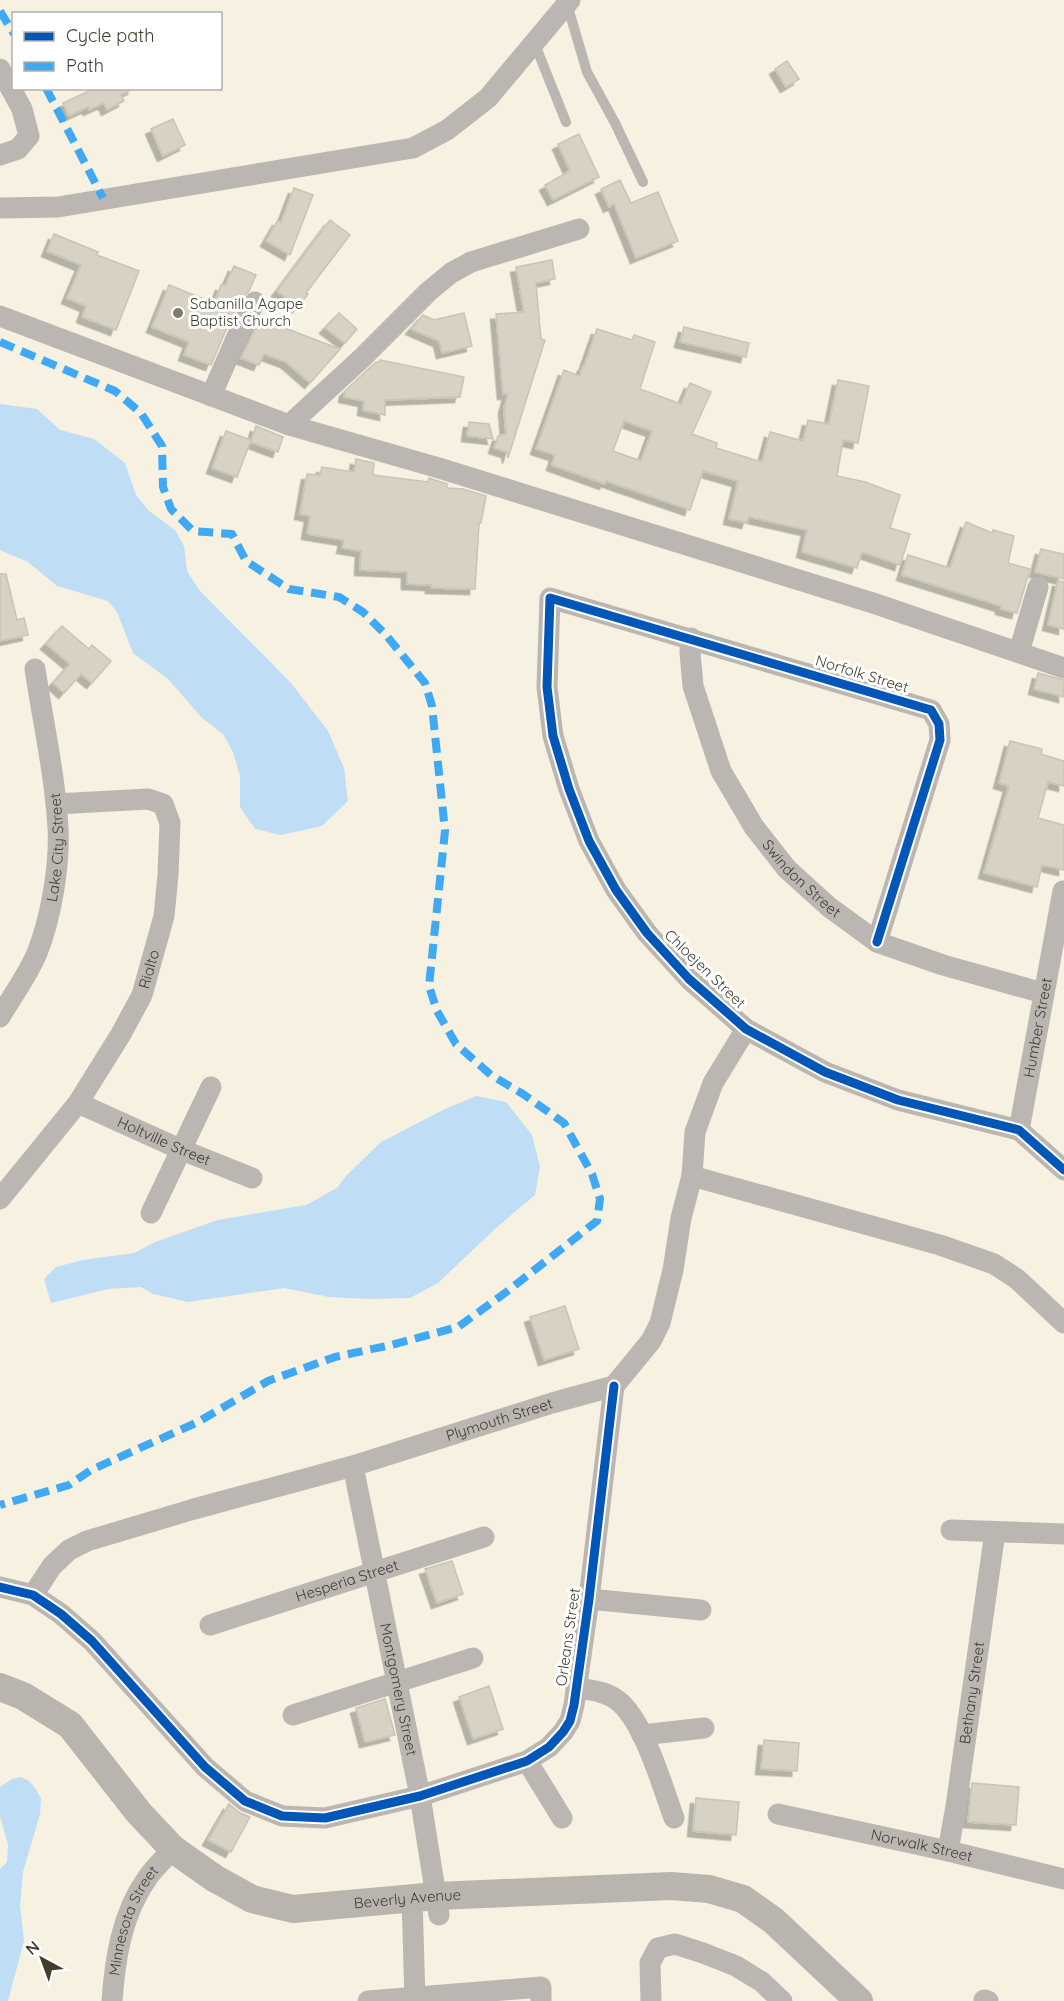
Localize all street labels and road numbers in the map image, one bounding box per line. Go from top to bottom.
street label: Norfolk Street [813,650,911,697]
street label: Lake City Street [42,792,67,903]
street label: Swindon Street [758,835,845,921]
street label: Chloejen Street [661,925,750,1012]
street label: Rialto [134,947,163,991]
street label: Humber Street [1019,976,1056,1079]
street label: Holtville Street [114,1112,213,1169]
street label: Plymouth Street [443,1393,555,1445]
street label: Hesperia Street [293,1555,401,1606]
street label: Orleans Street [551,1587,584,1687]
street label: Montgomery Street [376,1621,422,1757]
street label: Bethany Street [955,1640,988,1745]
street label: Norwalk Street [869,1824,974,1866]
street label: Minnesota Street [104,1861,162,1977]
street label: Beverly Avenue [353,1885,461,1912]

